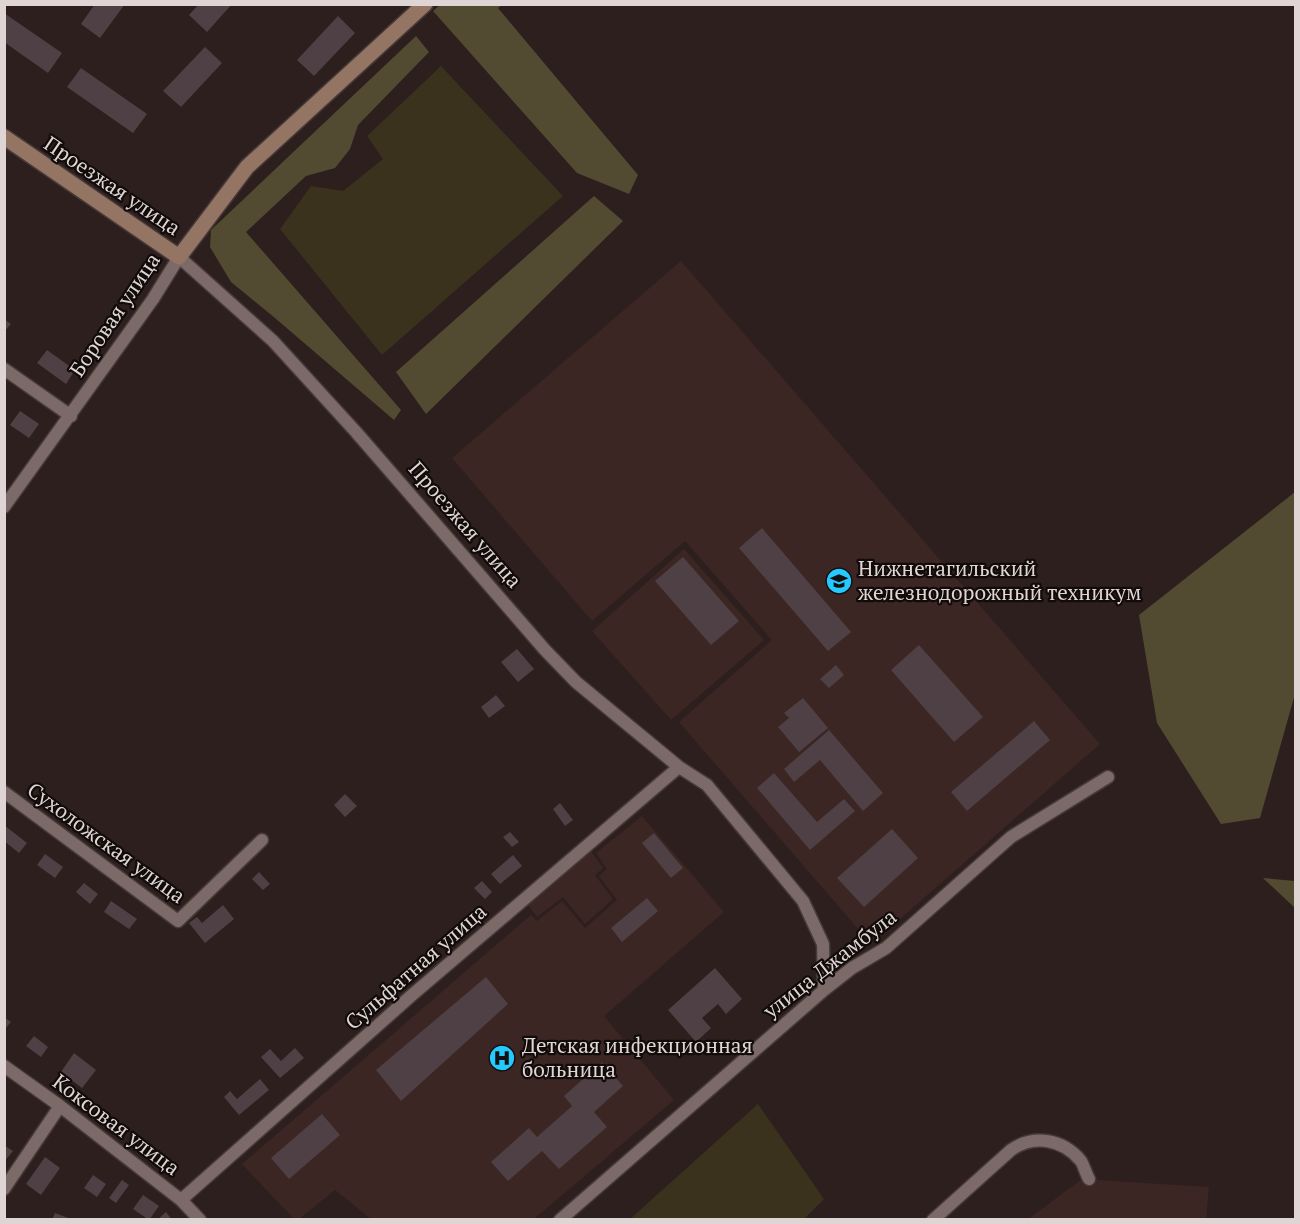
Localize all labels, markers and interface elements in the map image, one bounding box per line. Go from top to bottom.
street label: Проезжая улица [39,129,187,241]
street label: Боровая улица [62,247,166,382]
street label: Проезжая улица [403,455,529,594]
place label: Нижнетагильский железнодорожный техникум [858,554,1141,606]
school or university icon: Нижнетагильский железнодорожный техникум [824,566,854,596]
street label: Сухоложская улица [22,775,192,909]
street label: Сульфатная улица [339,897,492,1035]
street label: улица Джамбула [756,902,902,1025]
place label: Детская инфекционная больница [522,1031,753,1083]
hospital icon: Детская инфекционная больница [487,1043,517,1073]
street label: Коксовая улица [47,1067,186,1181]

